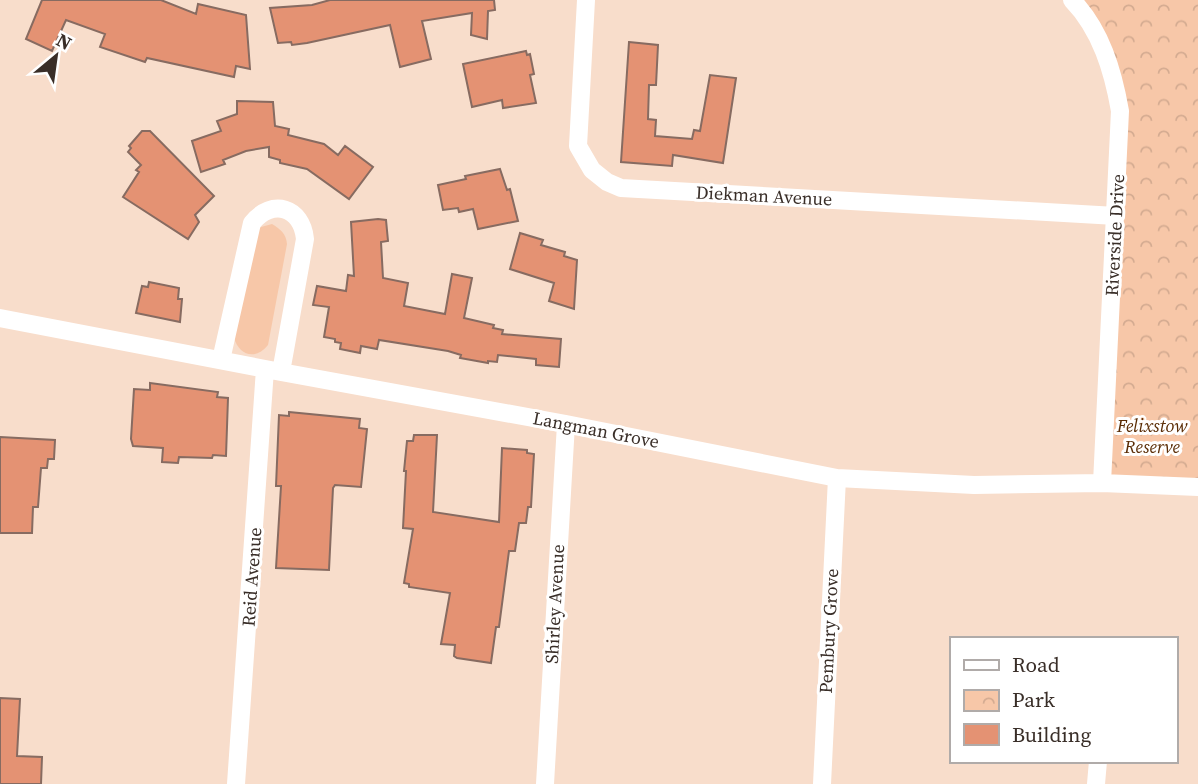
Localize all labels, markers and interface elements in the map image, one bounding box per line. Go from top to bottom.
north arrow [21,21,91,91]
text: N [52,26,77,56]
street label: Riverside Drive [1099,173,1130,297]
street label: Diekman Avenue [695,179,833,212]
street label: Langman Grove [531,405,661,454]
park label: Felixstow Reserve [1116,413,1188,459]
street label: Reid Avenue [236,526,267,628]
street label: Shirley Avenue [539,544,570,664]
street label: Pembury Grove [813,568,844,694]
legend [950,637,1177,763]
text: Road [1012,650,1060,679]
text: Park [1012,685,1056,714]
text: Building [1012,720,1091,749]

